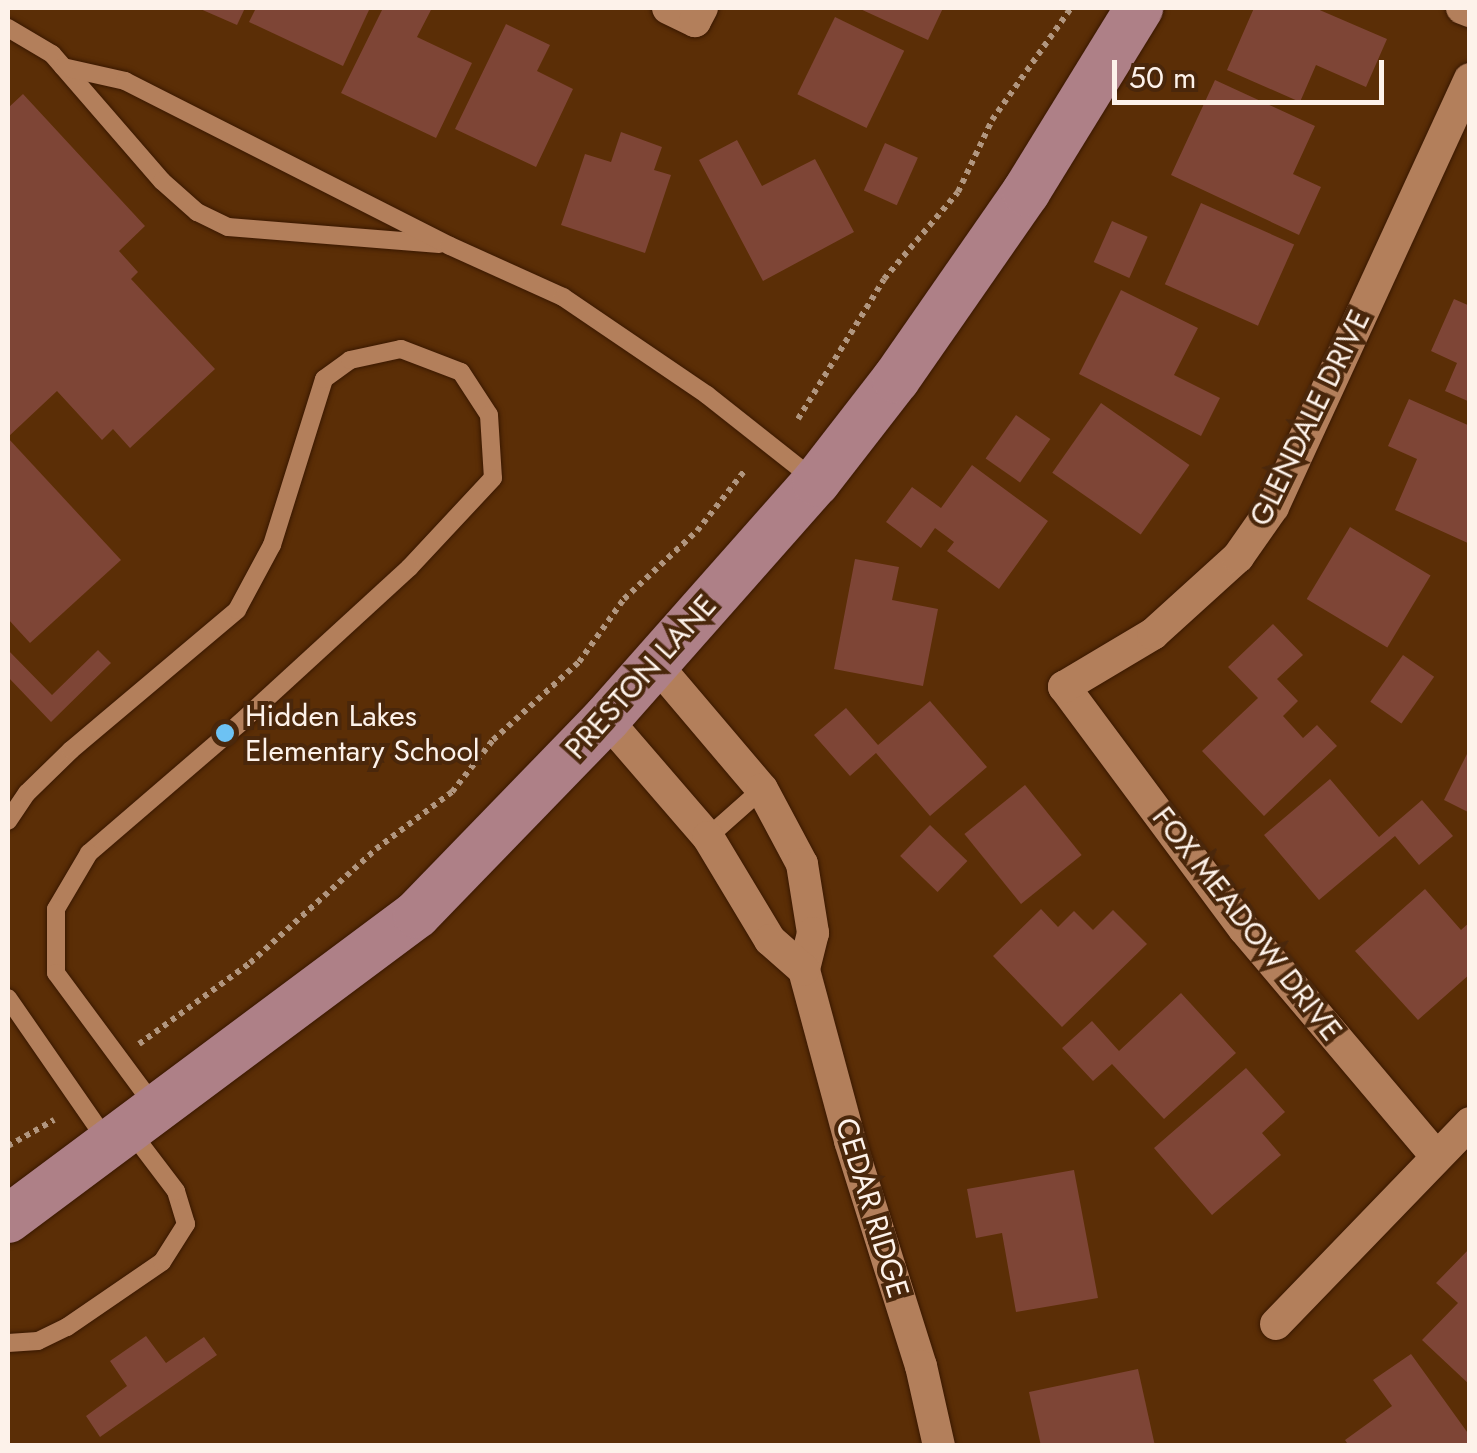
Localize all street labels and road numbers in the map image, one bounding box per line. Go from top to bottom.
street label: GLENDALE DRIVE [1242,304,1378,532]
street label: PRESTON LANE [558,587,724,767]
street label: FOX MEADOW DRIVE [1145,800,1349,1048]
street label: CEDAR RIDGE [828,1114,916,1302]

